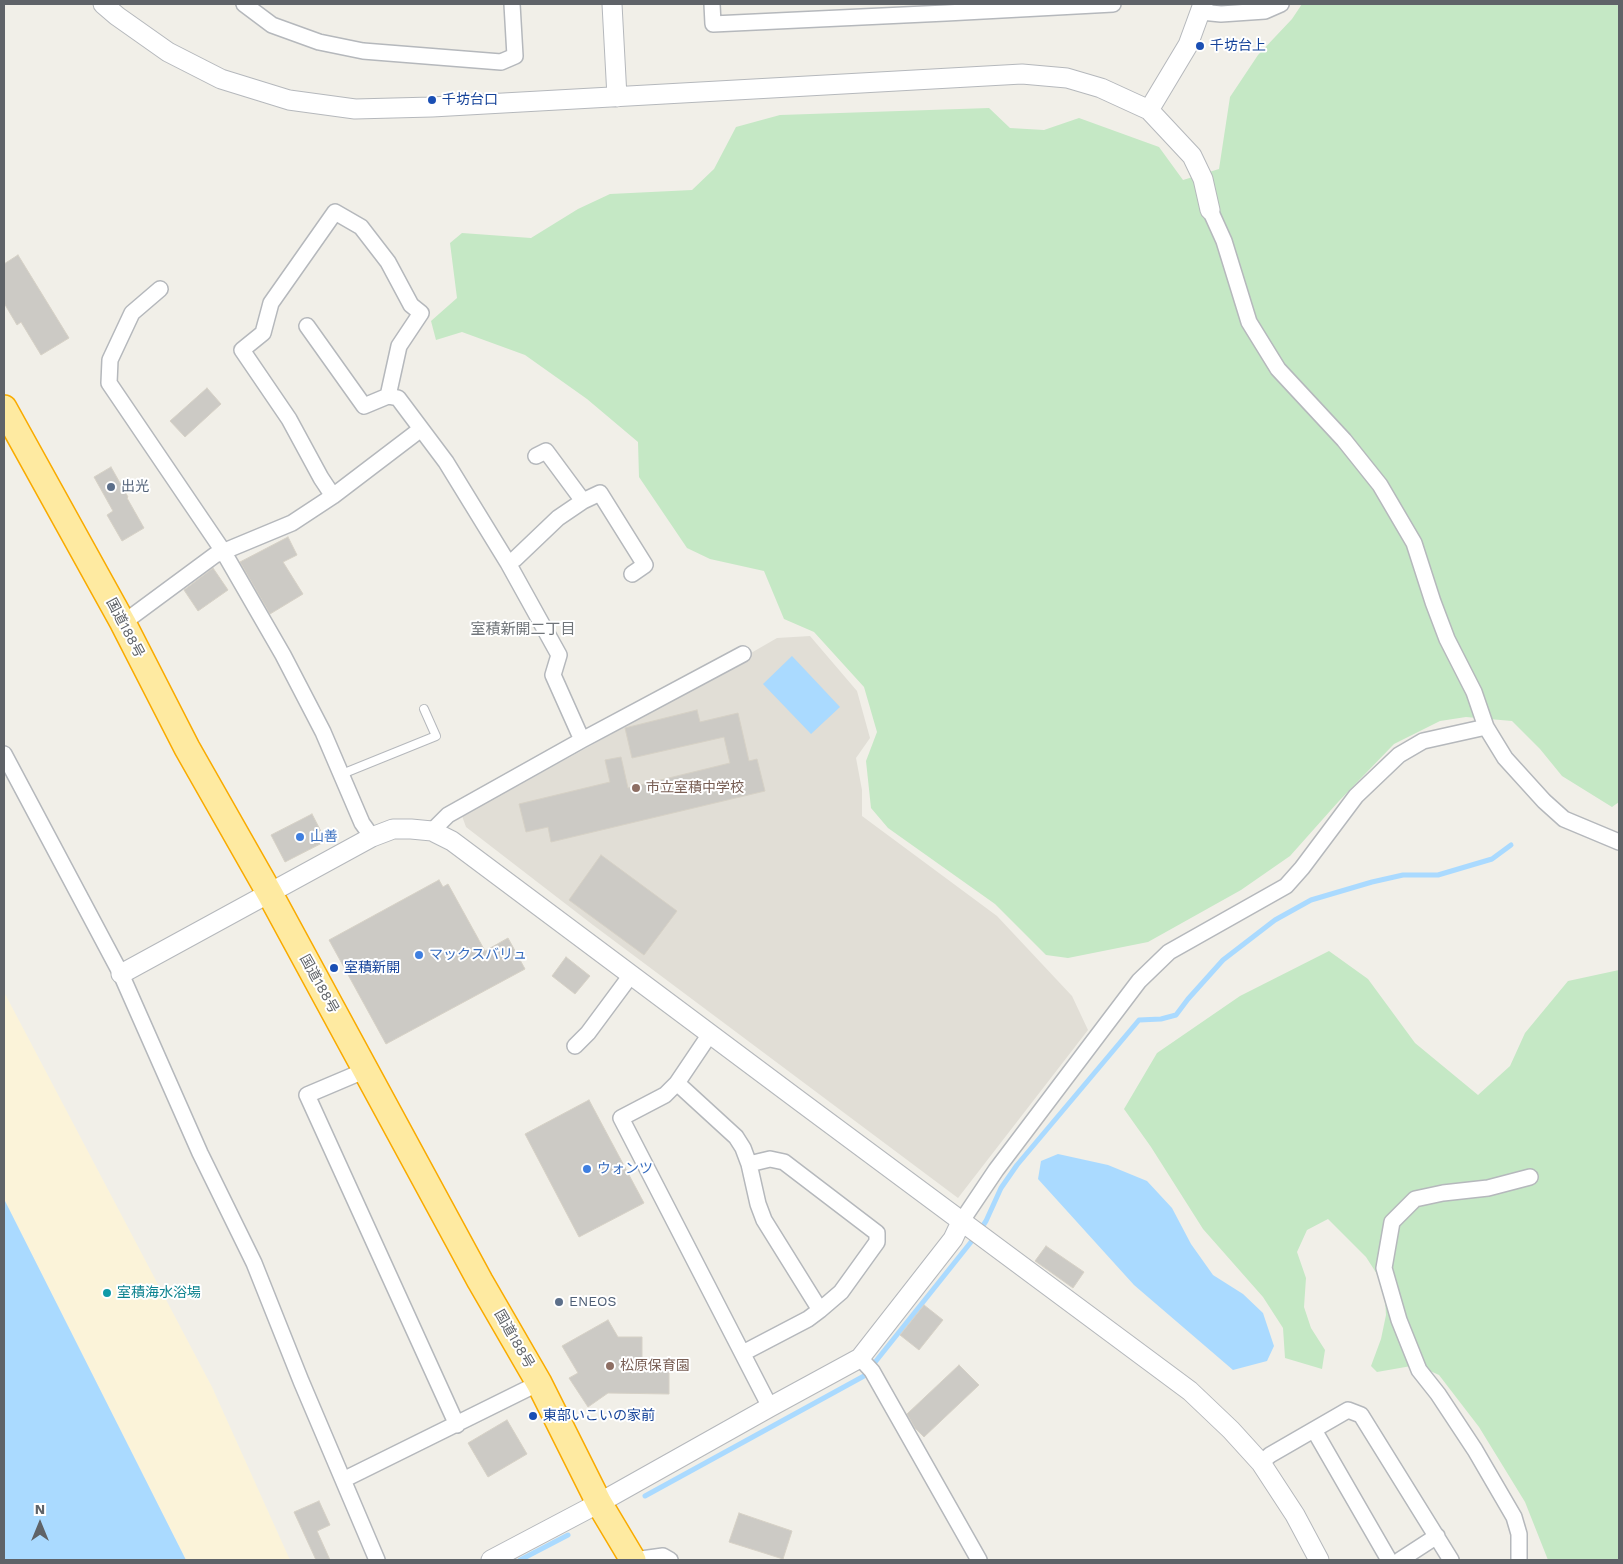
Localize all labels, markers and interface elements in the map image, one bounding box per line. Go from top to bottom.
place label: 千坊台上 [1210,38,1266,54]
marker: 千坊台上 [1194,40,1206,52]
place label: 千坊台口 [442,92,498,108]
marker: 千坊台口 [426,94,438,106]
place label: 出光 [121,479,149,495]
marker: 出光 [105,481,117,493]
street label: 国道188号 [102,595,148,661]
district label: 室積新開二丁目 [471,621,575,639]
place label: 市立室積中学校 [646,780,744,796]
marker: 市立室積中学校 [630,782,642,794]
place label: 山善 [310,829,338,845]
marker: 山善 [294,831,306,843]
place label: マックスバリュ [429,947,527,963]
marker: マックスバリュ [413,949,425,961]
street label: 国道188号 [296,952,342,1016]
place label: 室積新開 [344,960,400,976]
marker: 室積新開 [328,962,340,974]
place label: ウォンツ [597,1161,653,1177]
marker: ウォンツ [581,1163,593,1175]
place label: 室積海水浴場 [117,1285,201,1301]
marker: 室積海水浴場 [101,1287,113,1299]
place label: ENEOS [569,1294,616,1310]
marker: ENEOS [553,1296,565,1308]
street label: 国道188号 [491,1307,537,1371]
place label: 松原保育園 [620,1358,690,1374]
marker: 松原保育園 [604,1360,616,1372]
place label: 東部いこいの家前 [543,1408,655,1424]
marker: 東部いこいの家前 [527,1410,539,1422]
north arrow [15,1499,65,1549]
text: N [35,1501,45,1517]

